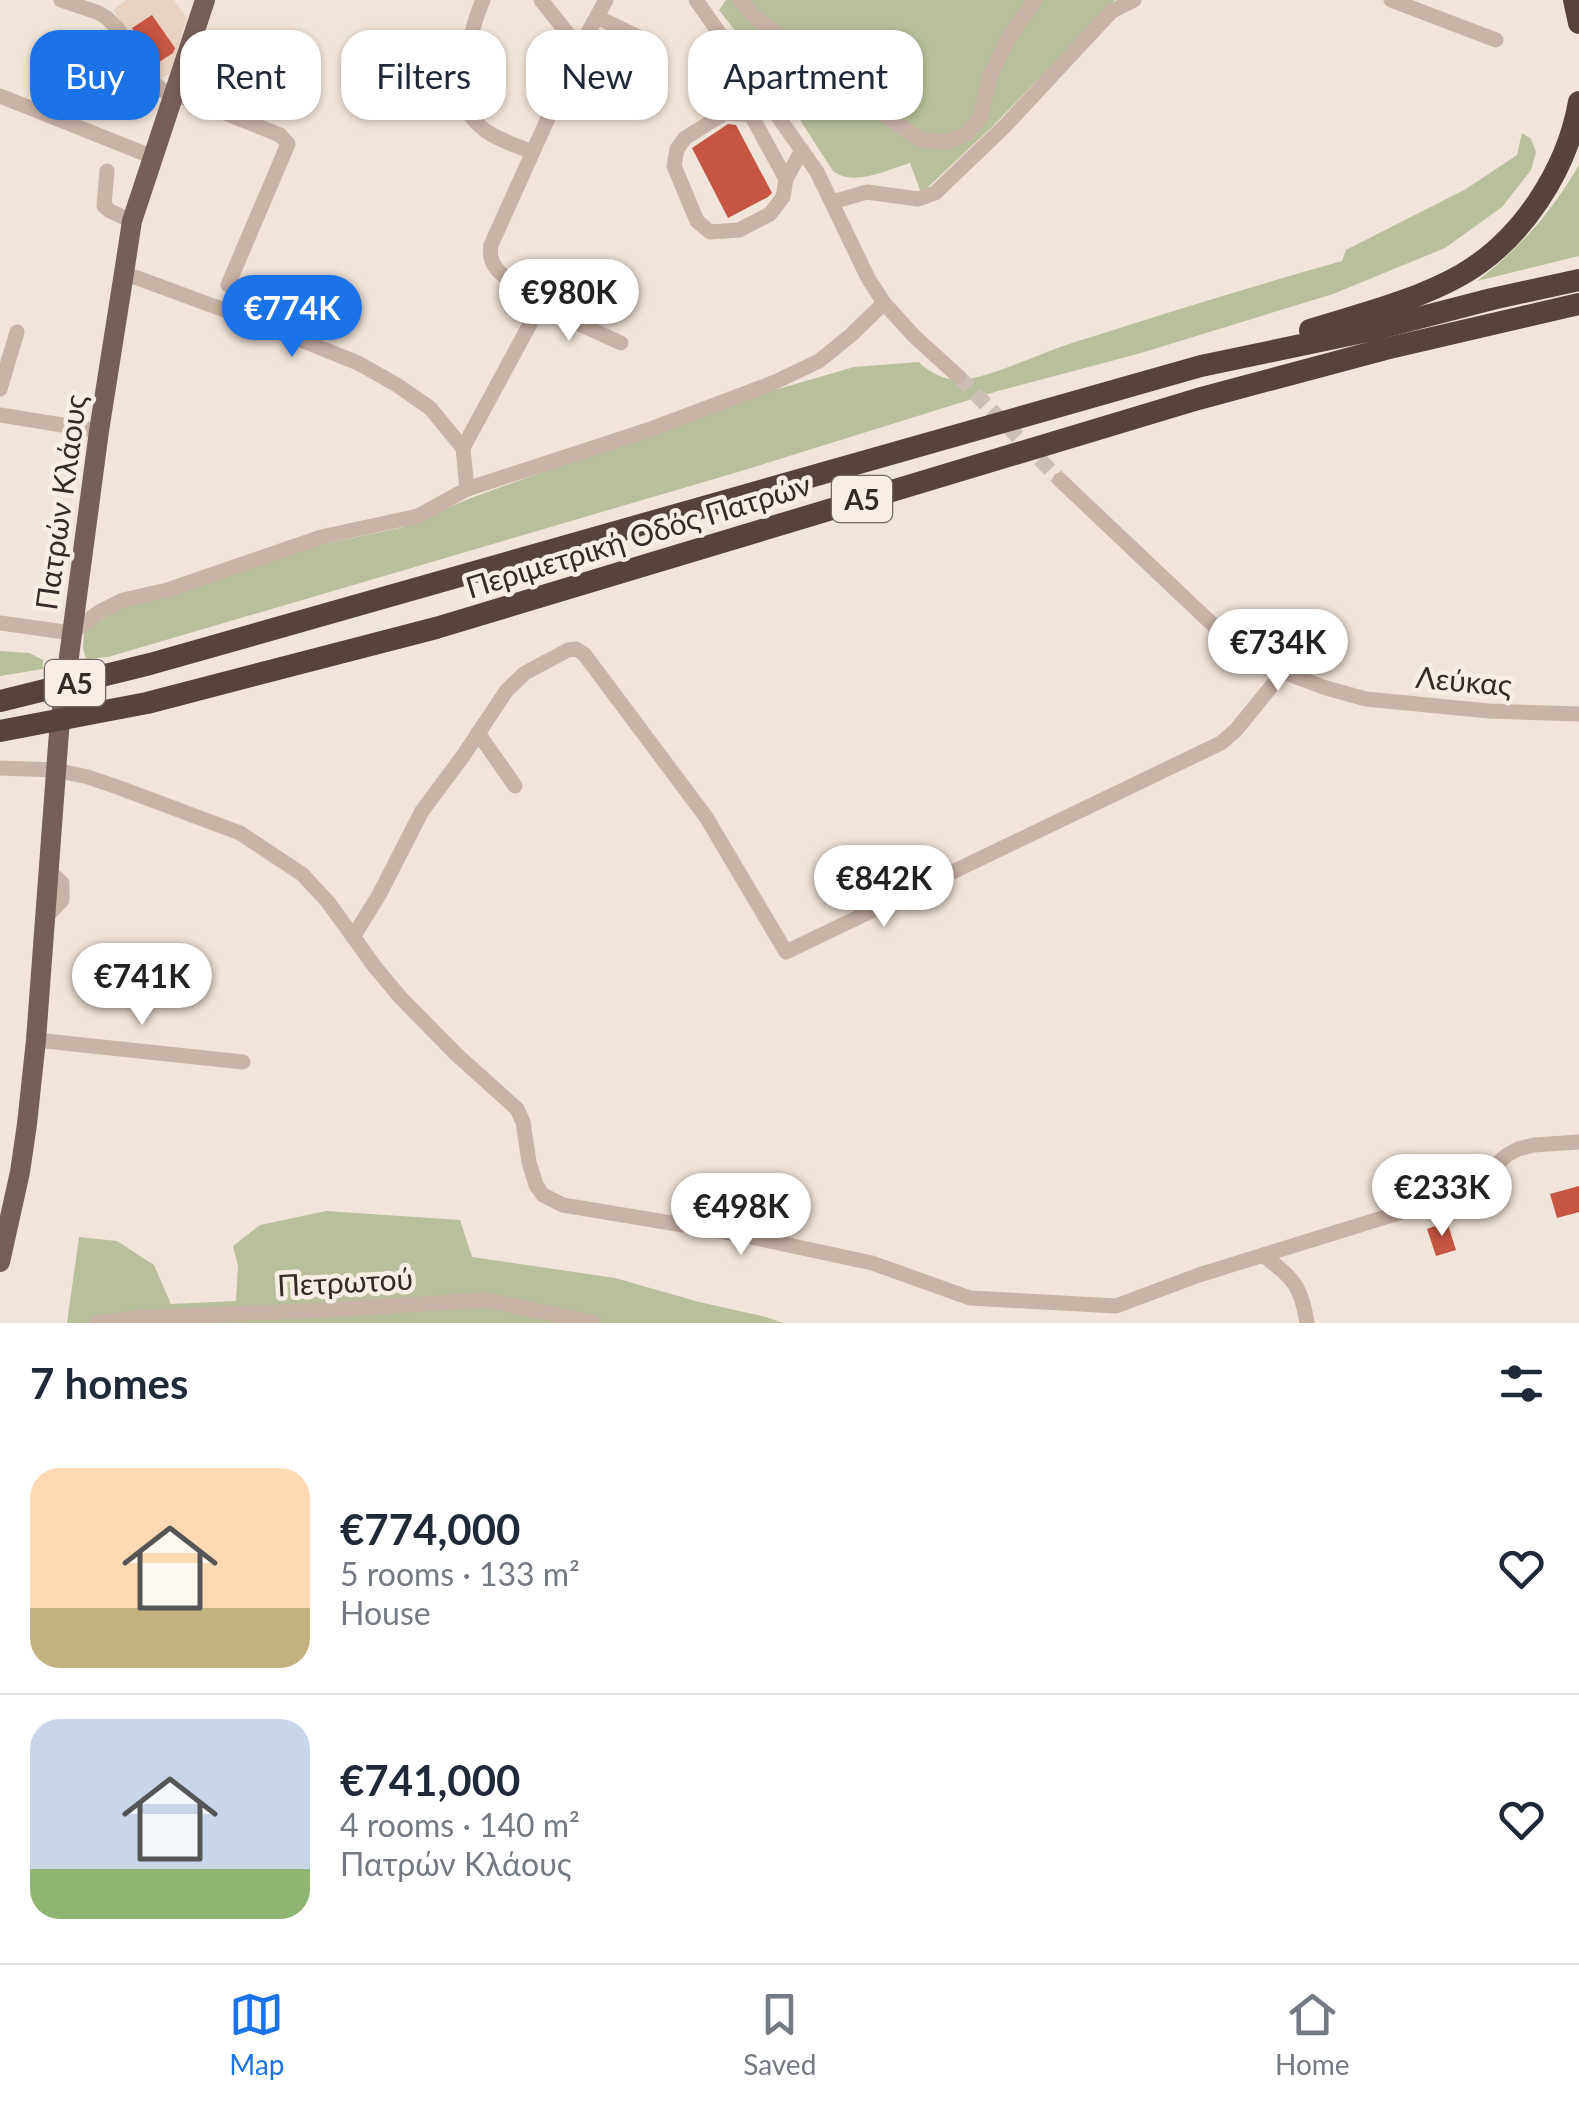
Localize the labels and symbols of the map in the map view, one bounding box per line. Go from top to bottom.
pin: €980K [499,259,639,344]
pin: €774K [222,275,362,360]
street label: Πατρών Κλάους [27,392,93,612]
street label: Περιμετρική Οδός Πατρών [461,465,815,605]
road number: Α5 [832,476,892,522]
pin: €734K [1208,609,1348,694]
street label: Λεύκας [1414,658,1514,702]
road number: Α5 [45,660,105,706]
pin: €842K [814,845,954,930]
pin: €741K [72,943,212,1028]
pin: €233K [1372,1154,1512,1239]
pin: €498K [671,1173,811,1258]
street label: Πετρωτού [276,1259,414,1303]

